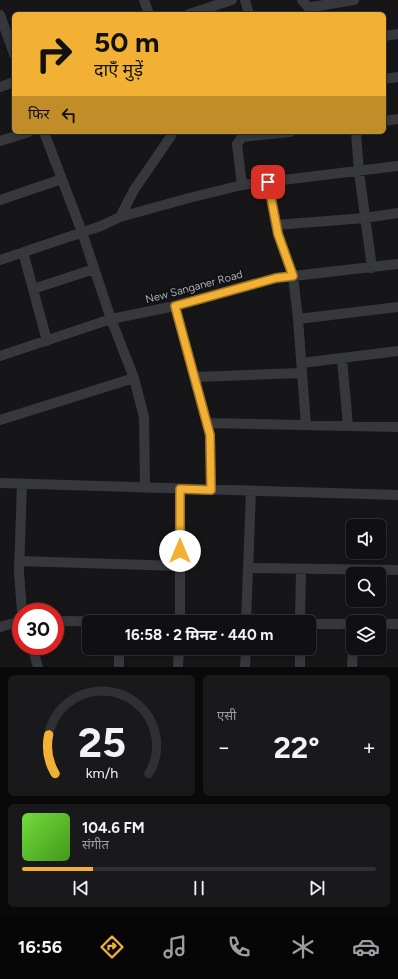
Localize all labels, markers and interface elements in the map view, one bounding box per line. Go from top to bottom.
text: 50 m [94,25,160,59]
icon: right [28,28,80,80]
text: दाएँ मुड़ें [94,59,143,81]
icon: left [58,104,80,126]
text: फिर [28,105,50,123]
pin [251,165,285,199]
icon: arrive [257,171,279,193]
street label: New Sanganer Road [144,268,244,306]
map controls [346,519,386,655]
button: sound [346,519,386,559]
position arrow [159,530,201,572]
button: search [346,567,386,607]
speed limit sign: 30 [12,603,64,655]
button: layers [346,615,386,655]
text: 16:58 · 2 मिनट · 440 m [125,626,273,644]
text: एसी [217,708,236,723]
text: 25 [77,716,126,766]
text: 22° [273,729,320,766]
text: − [217,734,231,761]
text: + [362,734,376,761]
text: km/h [85,763,118,781]
text: 104.6 FM [82,819,145,837]
text: संगीत [82,837,109,852]
icon: previous [70,877,92,899]
icon: pause [188,877,210,899]
icon: next [306,877,328,899]
icon: directions [98,933,126,961]
icon: music [161,933,189,961]
icon: phone [225,933,253,961]
icon: climate [289,933,317,961]
icon: car [352,933,380,961]
text: 16:56 [18,936,62,958]

